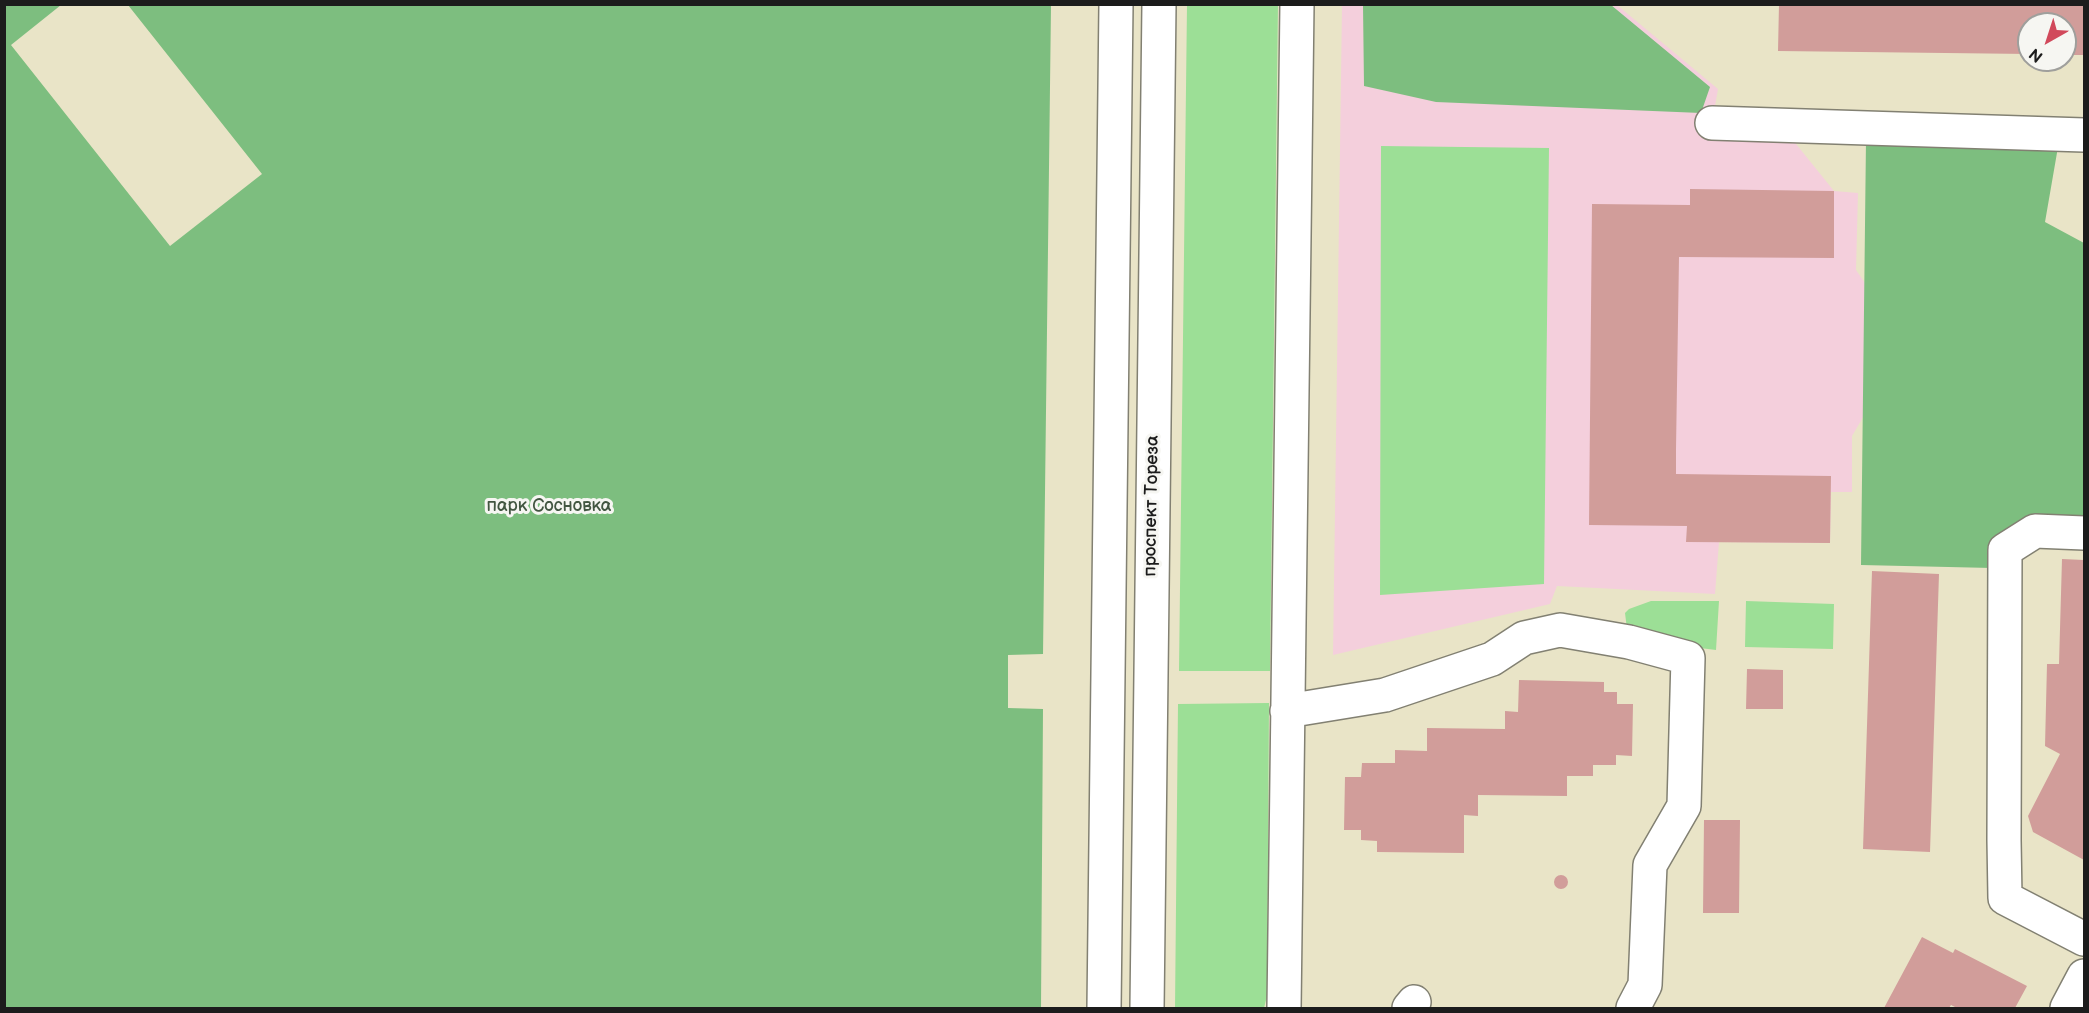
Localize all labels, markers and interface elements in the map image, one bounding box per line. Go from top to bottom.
north arrow [2017,12,2077,72]
text: N [2026,44,2047,66]
street label: проспект Тореза [1140,435,1164,577]
park label: парк Сосновка [487,495,611,517]

